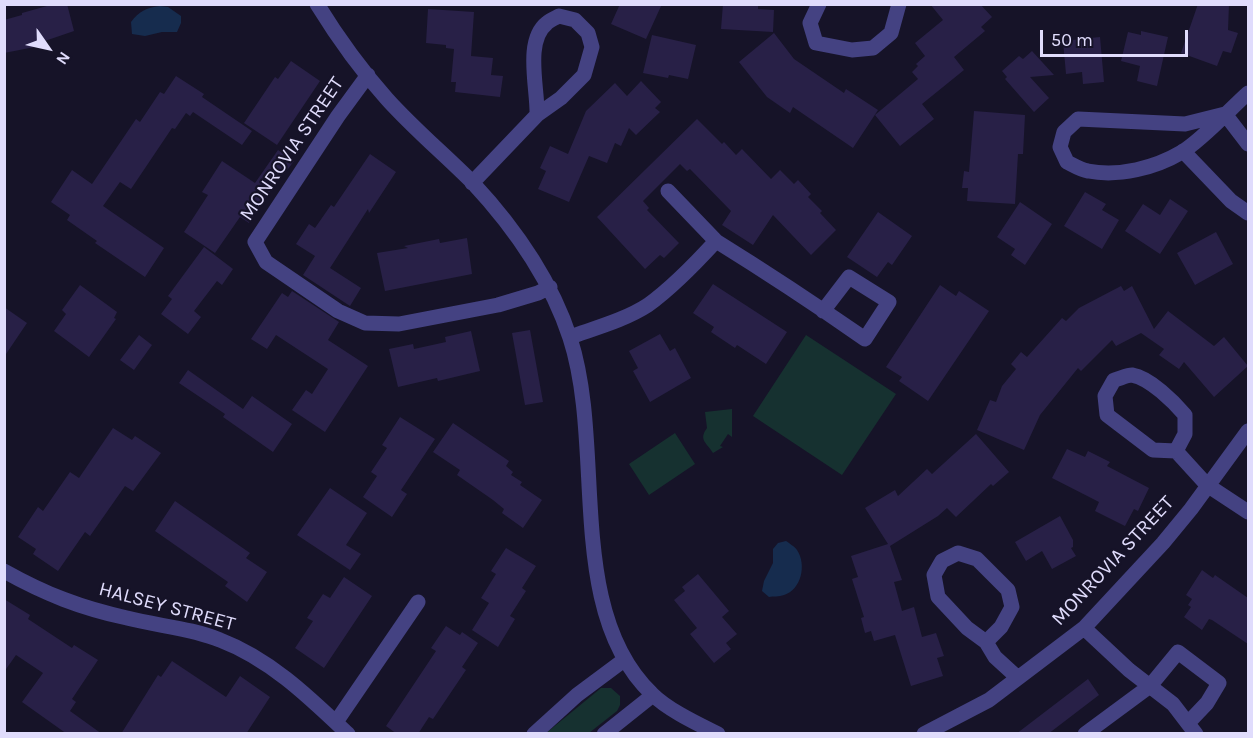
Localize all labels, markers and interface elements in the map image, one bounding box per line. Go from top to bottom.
north arrow [18,18,78,78]
scale bar [1043,18,1192,56]
text: 50 m [1051,29,1093,51]
text: N [52,48,74,68]
street label: MONROVIA STREET [235,72,349,226]
street label: MONROVIA STREET [1047,491,1179,631]
street label: HALSEY STREET [96,577,238,637]

